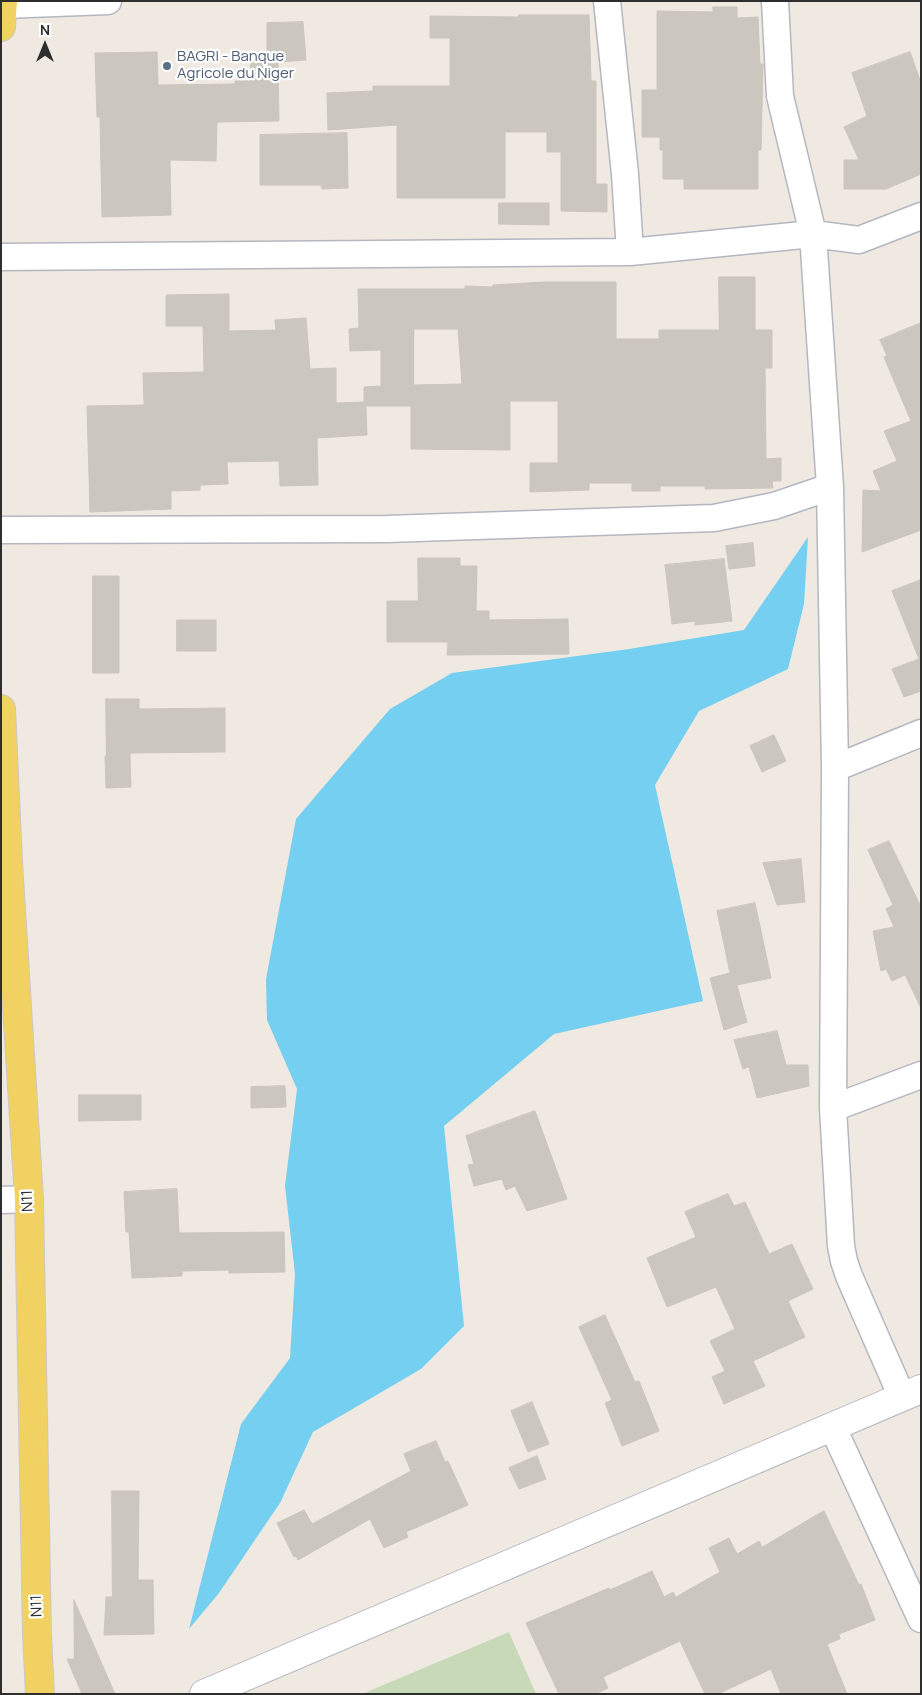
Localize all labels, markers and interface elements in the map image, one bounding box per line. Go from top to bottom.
north arrow [20,20,70,70]
text: N [40,20,50,39]
place label: BAGRI - Banque Agricole du Niger [177,48,294,83]
marker: BAGRI - Banque Agricole du Niger [161,60,173,72]
street label: N11 [19,1190,37,1212]
street label: N11 [28,1595,46,1617]

